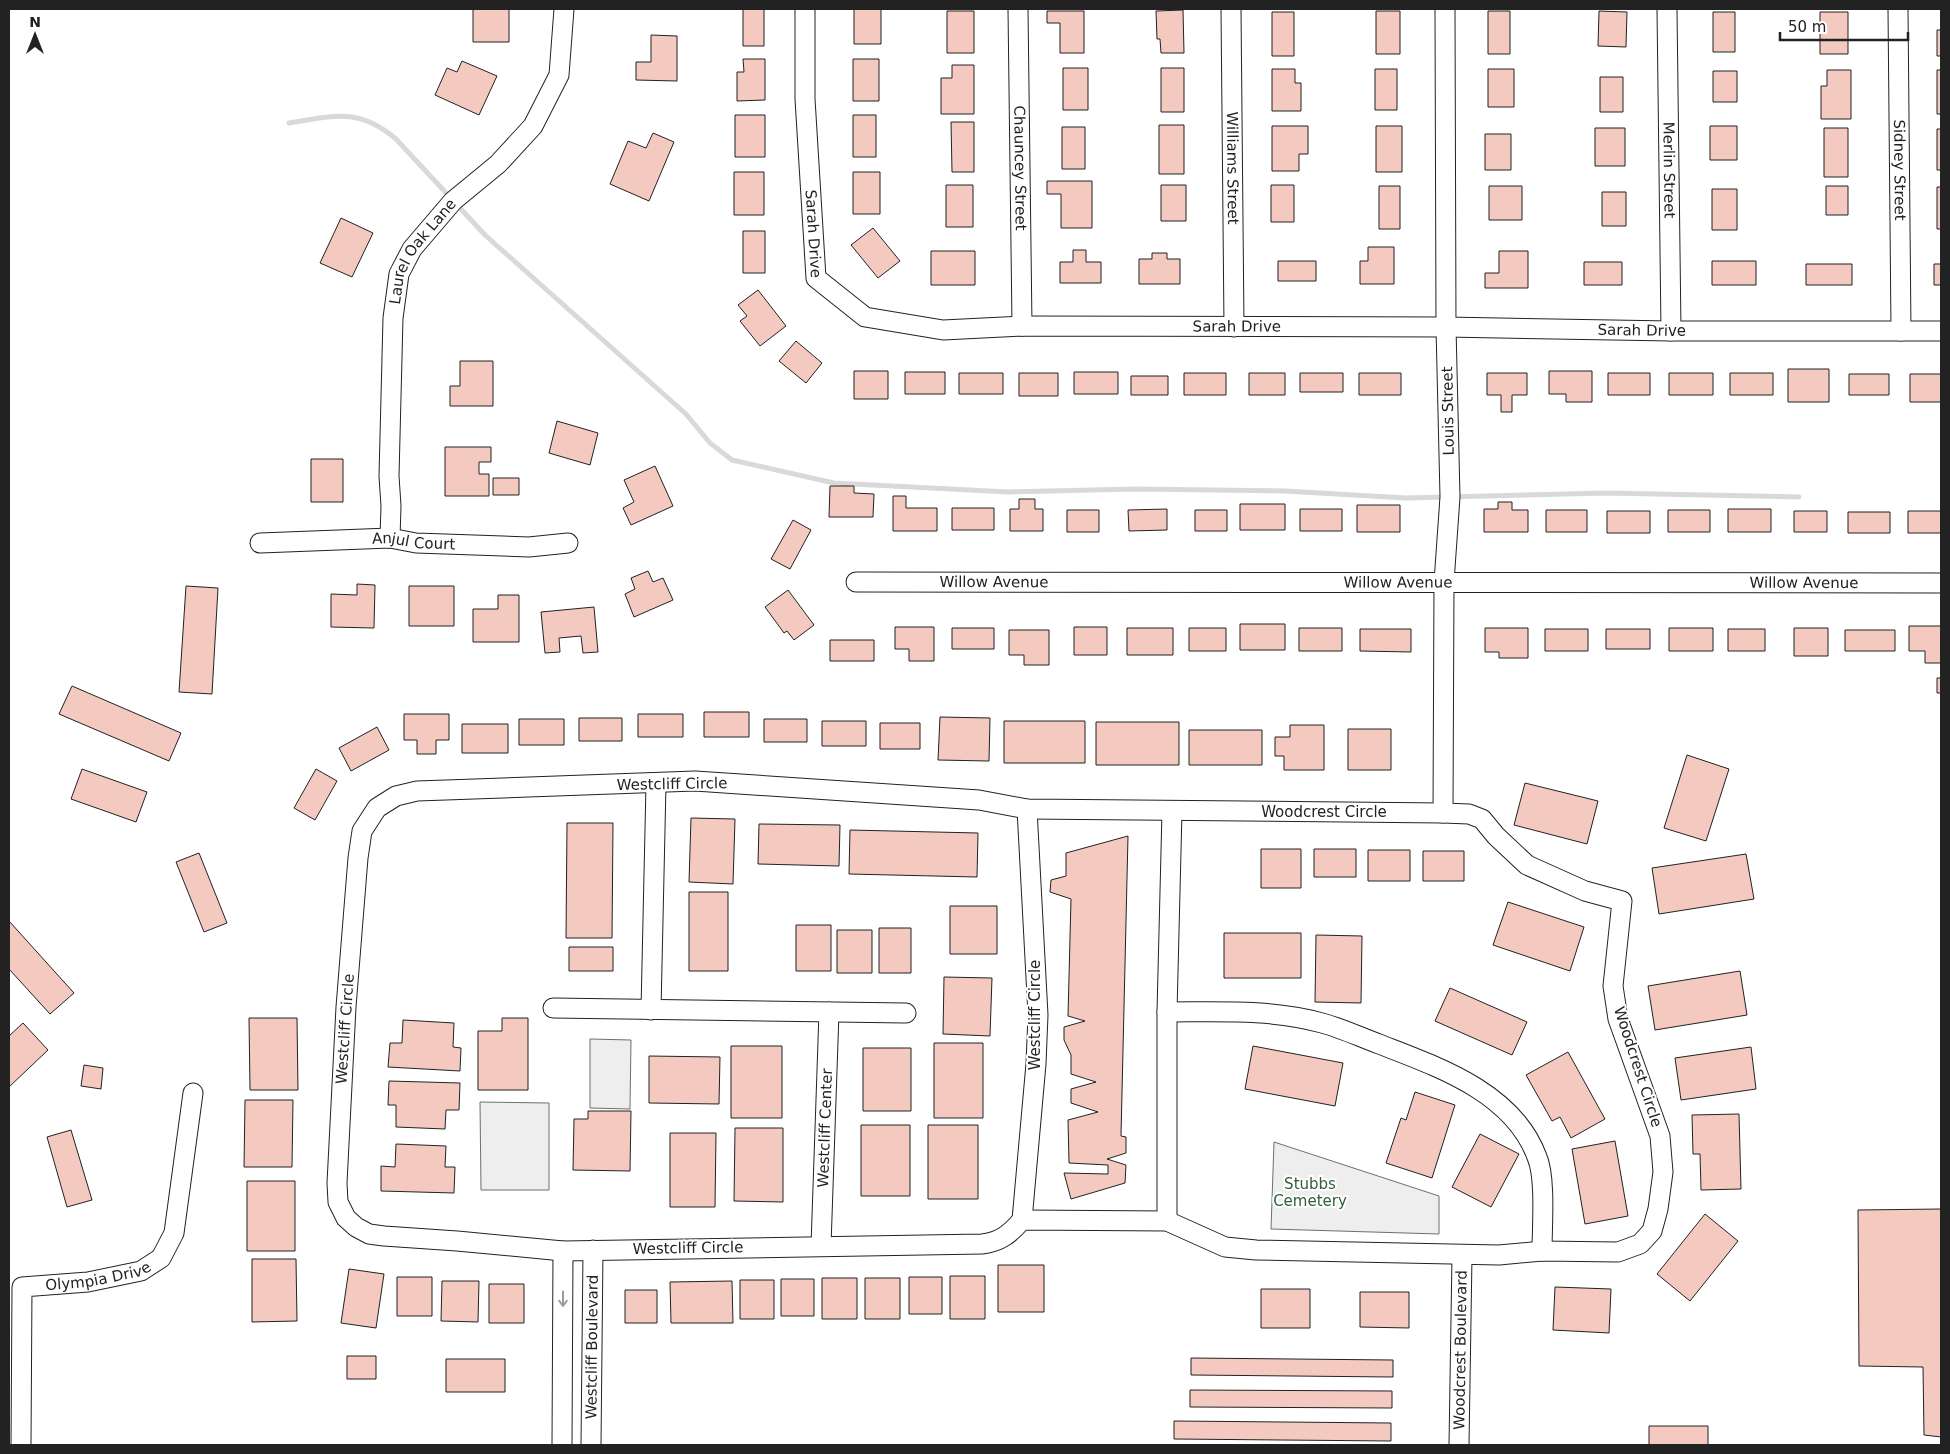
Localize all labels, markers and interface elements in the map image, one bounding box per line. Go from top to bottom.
north arrow [10,10,60,60]
scale bar [1780,10,1908,42]
text: N [29,14,41,30]
text: 50 m [1788,18,1826,36]
street label: Chauncey Street [1010,105,1030,231]
street label: Williams Street [1223,111,1242,225]
street label: Sidney Street [1890,119,1909,221]
street label: Merlin Street [1659,122,1679,219]
street label: Sarah Drive [802,189,825,278]
street label: Laurel Oak Lane [386,195,460,305]
street label: Sarah Drive [1193,317,1281,336]
street label: Sarah Drive [1597,321,1686,340]
street label: Louis Street [1438,366,1458,456]
street label: Anjul Court [372,529,456,553]
street label: Willow Avenue [939,573,1049,591]
street label: Willow Avenue [1343,573,1453,592]
street label: Willow Avenue [1749,574,1859,592]
street label: Westcliff Circle [617,774,727,794]
street label: Woodcrest Circle [1261,803,1387,821]
street label: Westcliff Circle [1026,960,1044,1070]
street label: Westcliff Circle [332,973,358,1085]
street label: Woodcrest Circle [1610,1004,1666,1130]
street label: Westcliff Center [814,1067,836,1188]
park label: Stubbs Cemetery [1273,1175,1347,1210]
street label: Westcliff Circle [633,1238,743,1258]
street label: Olympia Drive [45,1258,155,1294]
street label: Woodcrest Boulevard [1450,1270,1471,1430]
street label: Westcliff Boulevard [582,1275,602,1419]
one-way arrow [558,1291,568,1307]

